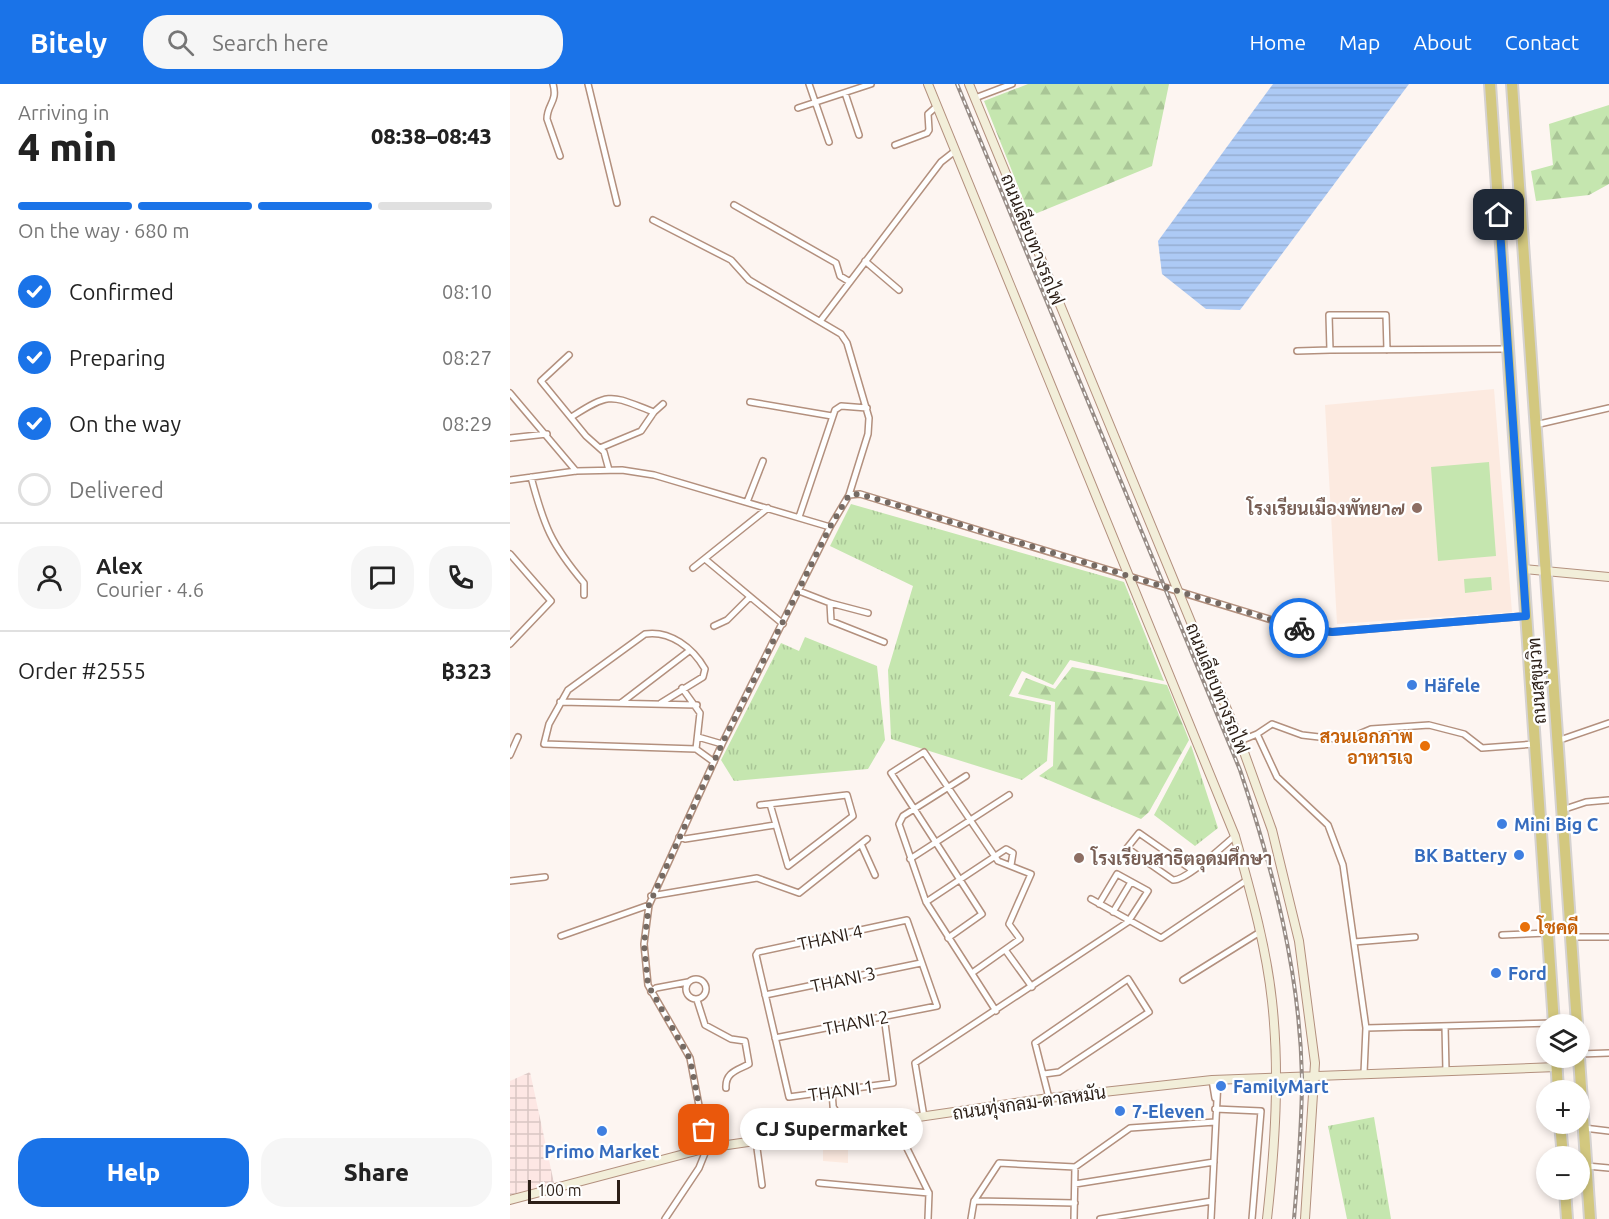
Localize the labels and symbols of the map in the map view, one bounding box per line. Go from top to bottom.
street label: ถนนเลียบทางรถไฟ [998,170,1070,307]
pin [1473,189,1524,240]
place label: โรงเรียนเมืองพัทยา๗ [1246,496,1405,518]
marker: โรงเรียนเมืองพัทยา๗ [1410,501,1424,515]
courier [1269,598,1329,658]
street label: ถนนเลียบทางรถไฟ [1183,619,1255,756]
street label: ถนนสุขุมวิท [1523,637,1552,725]
place label: Häfele [1424,675,1480,695]
marker: Häfele [1405,678,1419,692]
place label: สวนเอกภาพ อาหารเจ [1320,726,1413,767]
marker: สวนเอกภาพ อาหารเจ [1418,739,1432,753]
place label: Mini Big C [1514,814,1599,834]
marker: Mini Big C [1495,817,1509,831]
place label: BK Battery [1414,845,1507,865]
place label: โรงเรียนสาธิตอุดมศึกษา [1090,846,1272,873]
marker: BK Battery [1512,848,1526,862]
marker: โรงเรียนสาธิตอุดมศึกษา [1072,851,1086,865]
place label: โชคดี [1536,915,1578,937]
street label: THANI 4 [796,920,864,954]
marker: โชคดี [1518,920,1532,934]
street label: THANI 3 [809,962,877,996]
place label: Ford [1508,963,1547,983]
marker: Ford [1489,966,1503,980]
street label: THANI 2 [822,1006,890,1038]
street label: THANI 1 [807,1076,875,1104]
place label: FamilyMart [1233,1076,1329,1096]
marker: FamilyMart [1214,1079,1228,1093]
street label: ถนนทุ่งกลม-ตาลหมัน [951,1080,1107,1126]
place label: 7-Eleven [1132,1101,1205,1121]
pin [678,1104,729,1155]
marker: 7-Eleven [1113,1104,1127,1118]
callout: CJ Supermarket [740,1109,923,1151]
marker: Primo Market [595,1124,609,1138]
place label: Primo Market [544,1141,660,1161]
scale bar [528,1177,620,1204]

